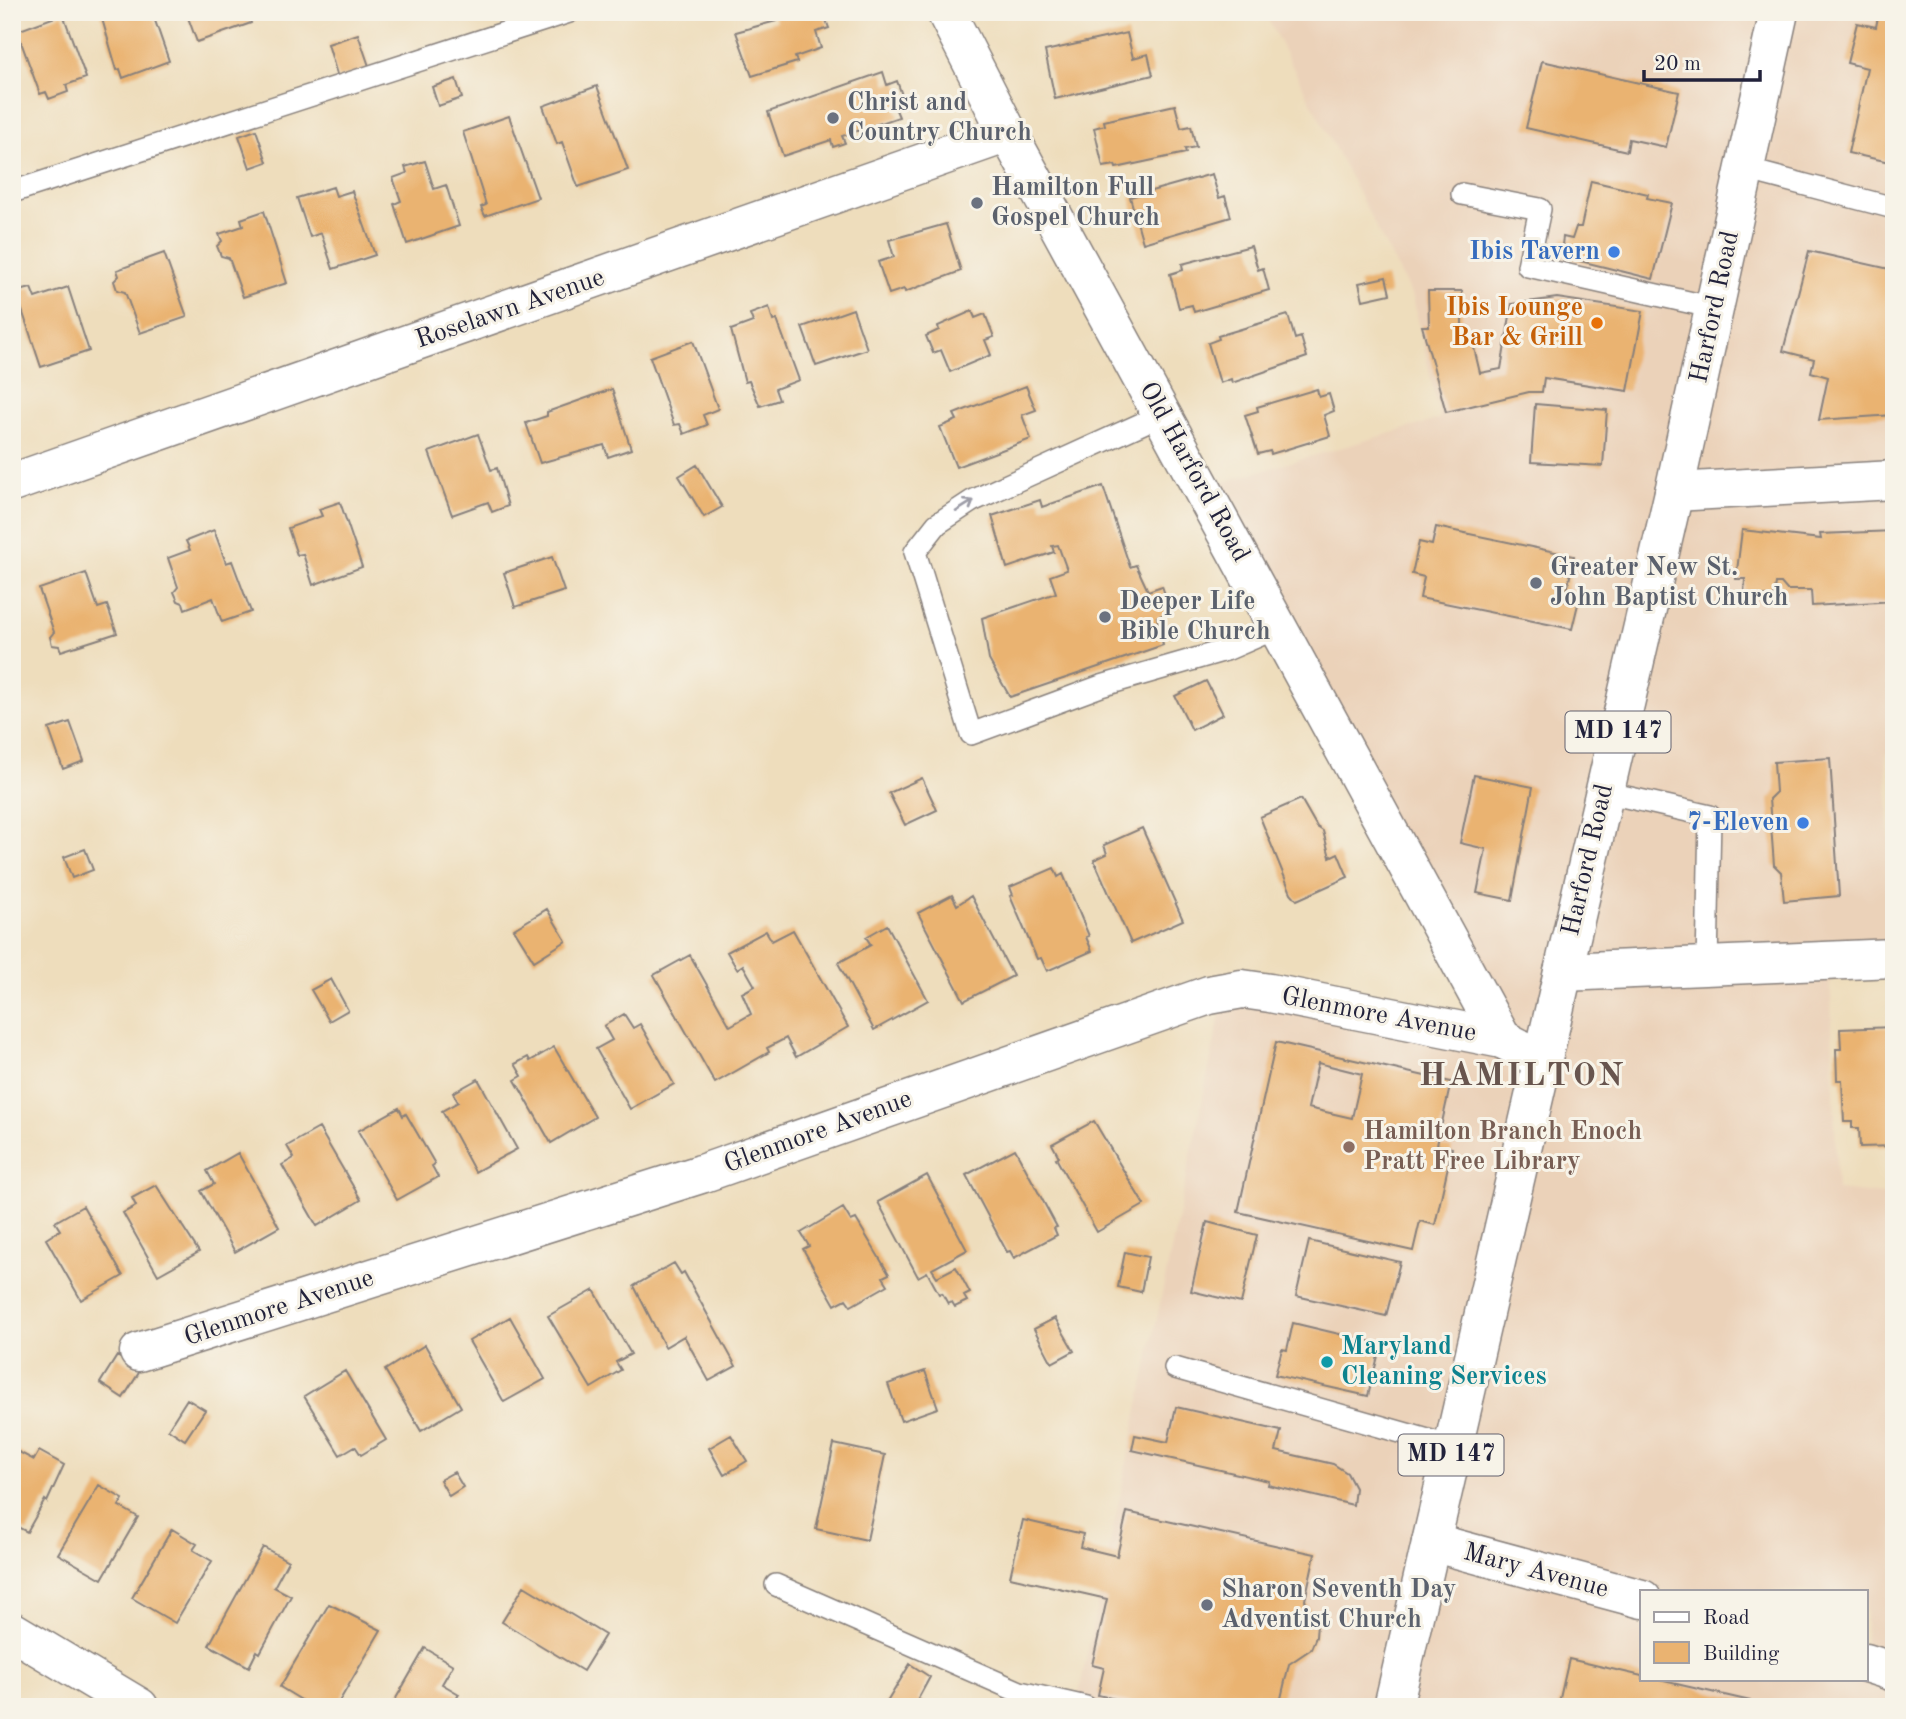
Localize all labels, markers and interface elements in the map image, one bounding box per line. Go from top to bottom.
scale bar [1644,38,1759,82]
text: 20 m [1654,54,1701,75]
place label: Christ and Country Church [847,90,1032,146]
marker: Christ and Country Church [825,110,841,126]
place label: Hamilton Full Gospel Church [991,175,1160,231]
marker: Hamilton Full Gospel Church [969,195,985,211]
street label: Harford Road [1686,229,1744,385]
place label: Ibis Tavern [1469,239,1600,265]
marker: Ibis Tavern [1606,244,1622,260]
street label: Roselawn Avenue [412,264,608,354]
place label: Ibis Lounge Bar & Grill [1446,295,1583,351]
marker: Ibis Lounge Bar & Grill [1589,315,1605,331]
street label: Old Harford Road [1134,378,1254,566]
one-way arrow [954,498,974,512]
place label: Greater New St. John Baptist Church [1550,555,1788,611]
marker: Greater New St. John Baptist Church [1528,575,1544,591]
place label: Deeper Life Bible Church [1119,589,1270,645]
marker: Deeper Life Bible Church [1097,609,1113,625]
road number: MD 147 [1566,712,1670,752]
street label: Harford Road [1558,782,1618,938]
place label: 7-Eleven [1687,810,1789,836]
marker: 7-Eleven [1795,815,1811,831]
street label: Glenmore Avenue [1279,983,1479,1047]
district label: HAMILTON [1419,1060,1625,1093]
street label: Glenmore Avenue [721,1086,915,1178]
place label: Hamilton Branch Enoch Pratt Free Library [1363,1119,1642,1175]
marker: Hamilton Branch Enoch Pratt Free Library [1341,1139,1357,1155]
street label: Glenmore Avenue [181,1265,377,1351]
place label: Maryland Cleaning Services [1341,1334,1547,1390]
marker: Maryland Cleaning Services [1319,1354,1335,1370]
road number: MD 147 [1398,1434,1504,1476]
street label: Mary Avenue [1461,1539,1611,1603]
place label: Sharon Seventh Day Adventist Church [1221,1577,1456,1633]
legend [1640,1590,1868,1680]
marker: Sharon Seventh Day Adventist Church [1199,1597,1215,1613]
text: Road [1703,1608,1750,1629]
text: Building [1703,1644,1780,1665]

